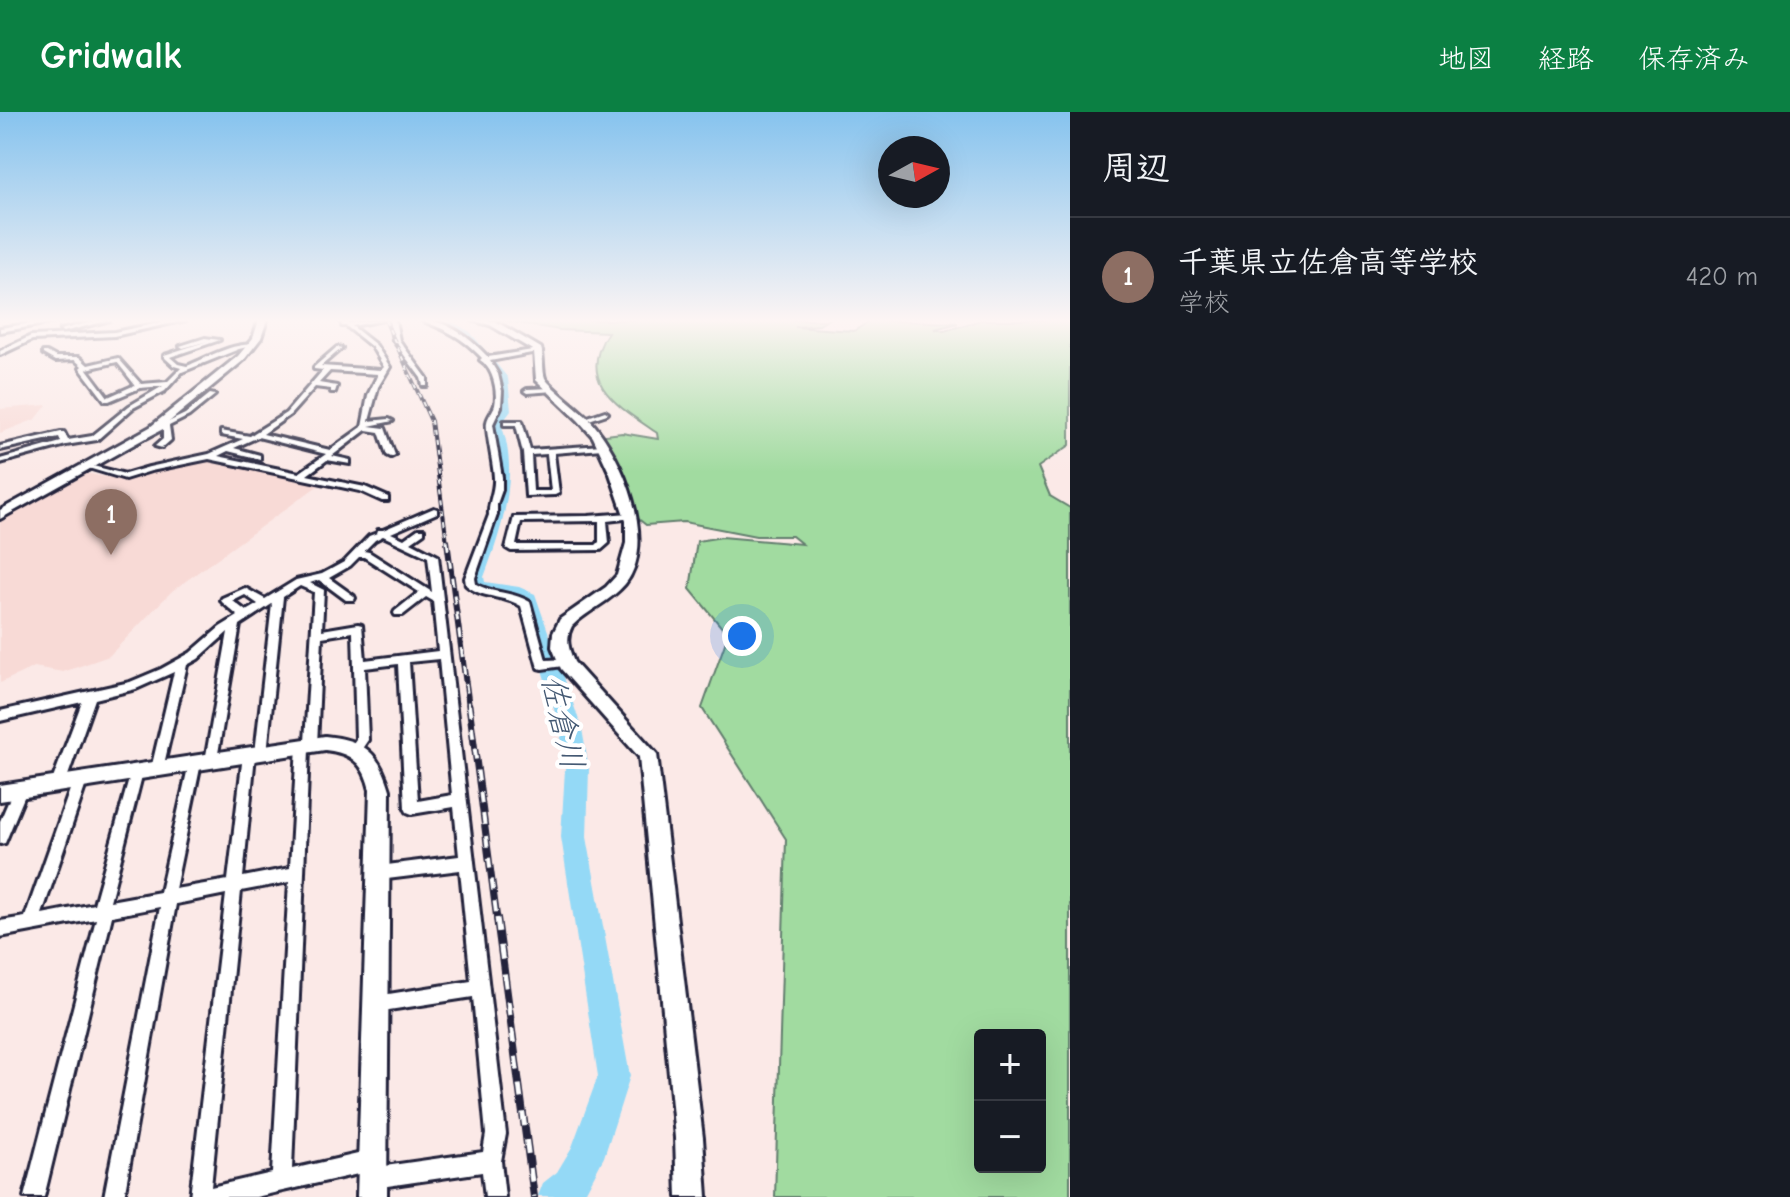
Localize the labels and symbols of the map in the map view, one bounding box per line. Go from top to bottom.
north arrow [878,136,950,208]
pin: 1 [85,489,137,555]
your location [722,616,762,656]
water label: 佐倉川 [534,671,591,773]

